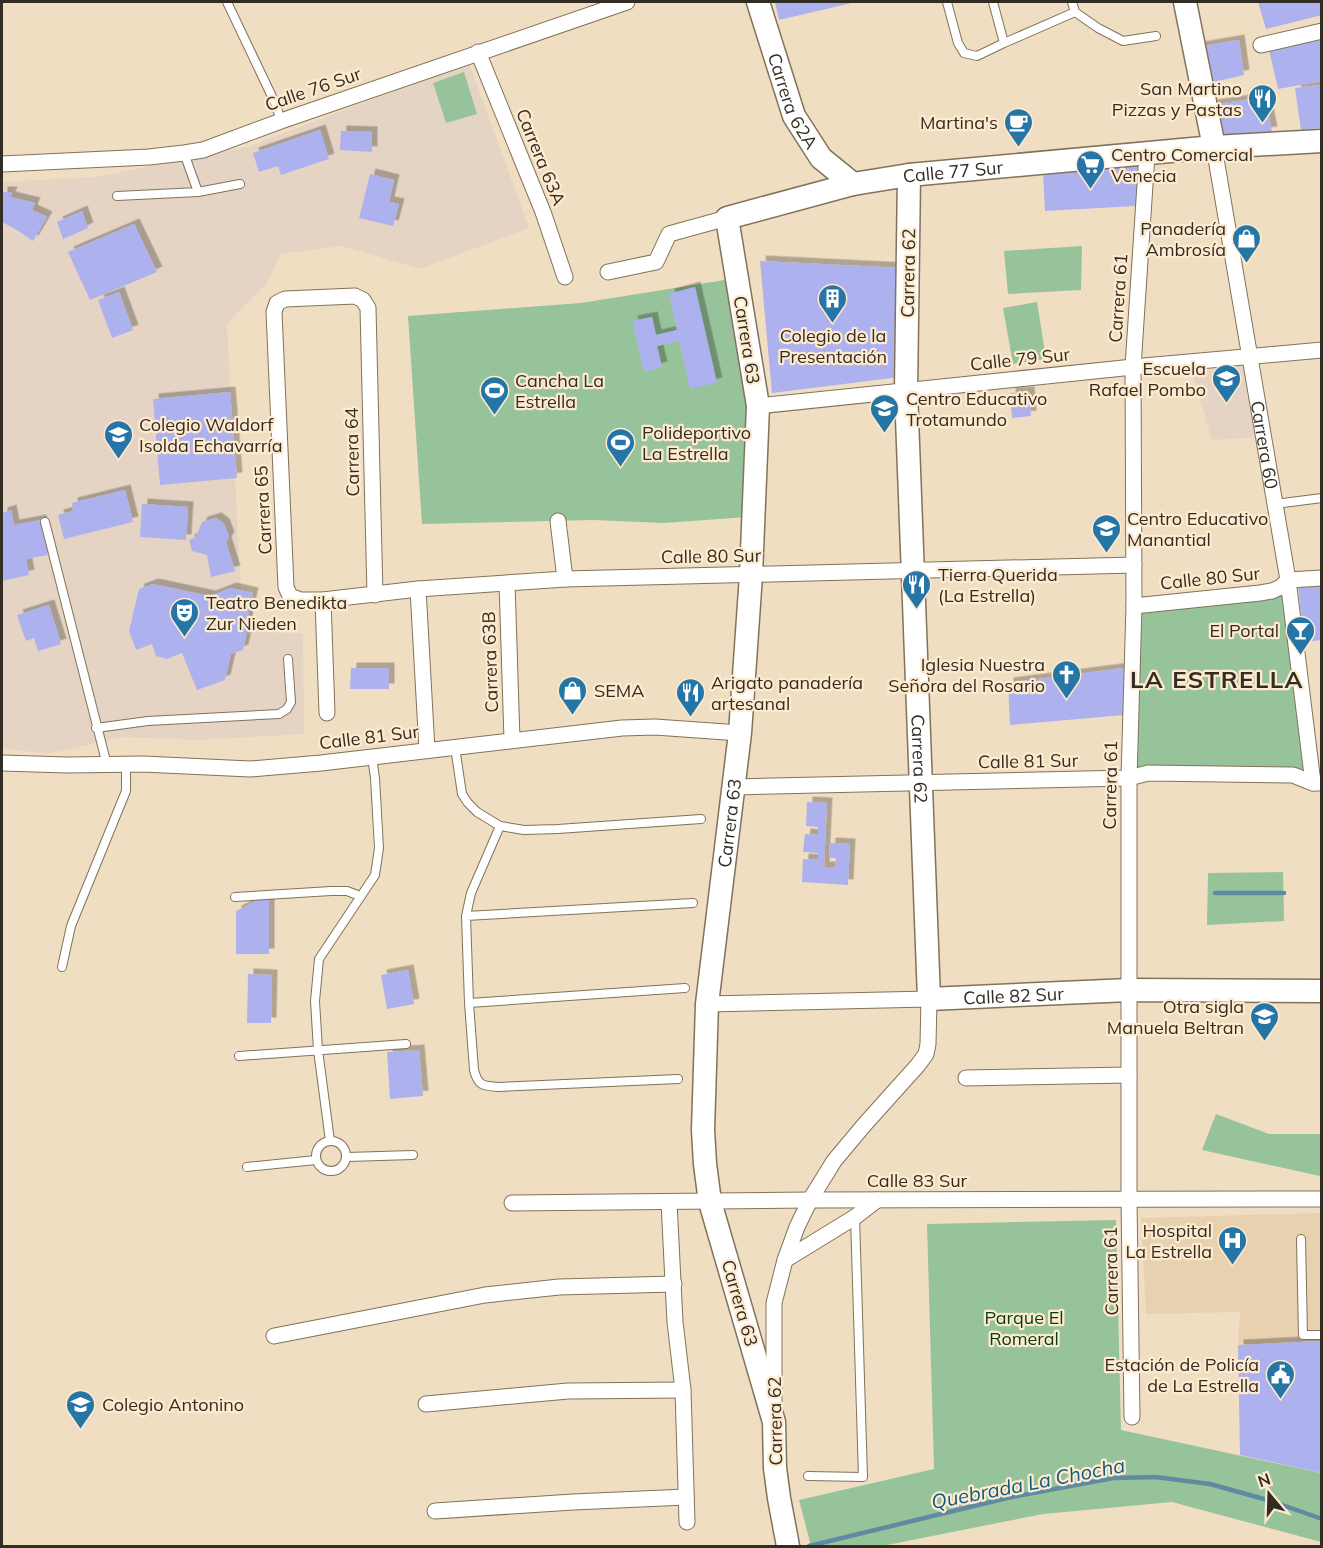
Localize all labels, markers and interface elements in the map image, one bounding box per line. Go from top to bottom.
street label: Carrera 62A [763,50,824,153]
street label: Calle 76 Sur [262,62,365,116]
place label: San Martino Pizzas y Pastas [1112,77,1242,121]
restaurant icon: San Martino Pizzas y Pastas [1247,82,1279,124]
street label: Carrera 63A [511,105,571,209]
cafe icon: Martina's [1003,106,1035,148]
place label: Martina's [920,111,998,134]
place label: Centro Comercial Venecia [1111,143,1253,187]
supermarket icon: Centro Comercial Venecia [1074,148,1106,190]
street label: Calle 77 Sur [901,155,1004,187]
place label: Panadería Ambrosía [1140,217,1226,261]
shop icon: Panadería Ambrosía [1231,222,1263,264]
street label: Carrera 62 [896,228,920,318]
street label: Carrera 61 [1103,253,1133,343]
building icon: Colegio de la Presentación [817,282,849,324]
street label: Carrera 63 [729,294,765,386]
place label: Colegio de la Presentación [779,324,887,368]
street label: Calle 79 Sur [969,342,1072,376]
place label: Escuela Rafael Pombo [1089,357,1206,401]
school or university icon: Escuela Rafael Pombo [1211,362,1243,404]
place label: Cancha La Estrella [515,369,604,413]
sports icon: Cancha La Estrella [478,374,510,416]
place label: Centro Educativo Trotamundo [906,387,1047,431]
school or university icon: Centro Educativo Trotamundo [869,392,901,434]
street label: Carrera 60 [1246,399,1284,491]
street label: Carrera 64 [340,407,364,497]
place label: Colegio Waldorf Isolda Echavarría [139,413,282,457]
school or university icon: Colegio Waldorf Isolda Echavarría [102,418,134,460]
place label: Polideportivo La Estrella [642,421,751,465]
sports icon: Polideportivo La Estrella [605,426,637,468]
street label: Carrera 65 [249,465,277,555]
place label: Centro Educativo Manantial [1127,507,1268,551]
school or university icon: Centro Educativo Manantial [1090,512,1122,554]
street label: Calle 80 Sur [661,544,762,568]
street label: Calle 80 Sur [1159,561,1262,595]
place label: Tierra Querida (La Estrella) [938,563,1058,607]
restaurant icon: Tierra Querida (La Estrella) [901,568,933,610]
place label: Teatro Benedikta Zur Nieden [206,591,347,635]
theatre icon: Teatro Benedikta Zur Nieden [169,596,201,638]
street label: Carrera 63B [477,611,503,713]
bar icon: El Portal [1284,614,1316,656]
place label: El Portal [1209,619,1279,642]
place label: Iglesia Nuestra Señora del Rosario [888,653,1045,697]
church icon: Iglesia Nuestra Señora del Rosario [1050,658,1082,700]
district label: LA ESTRELLA [1130,664,1304,694]
place label: Arigato panadería artesanal [711,671,863,715]
shop icon: SEMA [557,674,589,716]
restaurant icon: Arigato panadería artesanal [674,676,706,718]
place label: SEMA [594,679,644,702]
street label: Carrera 62 [907,714,933,804]
street label: Calle 81 Sur [318,719,421,755]
street label: Carrera 61 [1098,740,1122,830]
street label: Calle 81 Sur [978,749,1079,773]
street label: Carrera 63 [712,777,746,869]
street label: Calle 82 Sur [963,981,1065,1009]
place label: Otra sigla Manuela Beltran [1107,995,1244,1039]
school or university icon: Otra sigla Manuela Beltran [1249,1000,1281,1042]
street label: Calle 83 Sur [867,1169,968,1192]
place label: Hospital La Estrella [1126,1219,1212,1263]
hospital icon: Hospital La Estrella [1217,1224,1249,1266]
street label: Carrera 61 [1099,1226,1123,1316]
street label: Carrera 63 [717,1257,763,1349]
park label: Parque El Romeral [984,1306,1064,1350]
place label: Estación de Policía de La Estrella [1104,1353,1259,1397]
public building icon: Estación de Policía de La Estrella [1264,1358,1296,1400]
street label: Carrera 62 [763,1376,787,1466]
school or university icon: Colegio Antonino [65,1388,97,1430]
place label: Colegio Antonino [102,1393,244,1416]
water label: Quebrada La Chocha [929,1452,1127,1514]
north arrow [1239,1464,1299,1524]
text: N [1255,1468,1273,1491]

